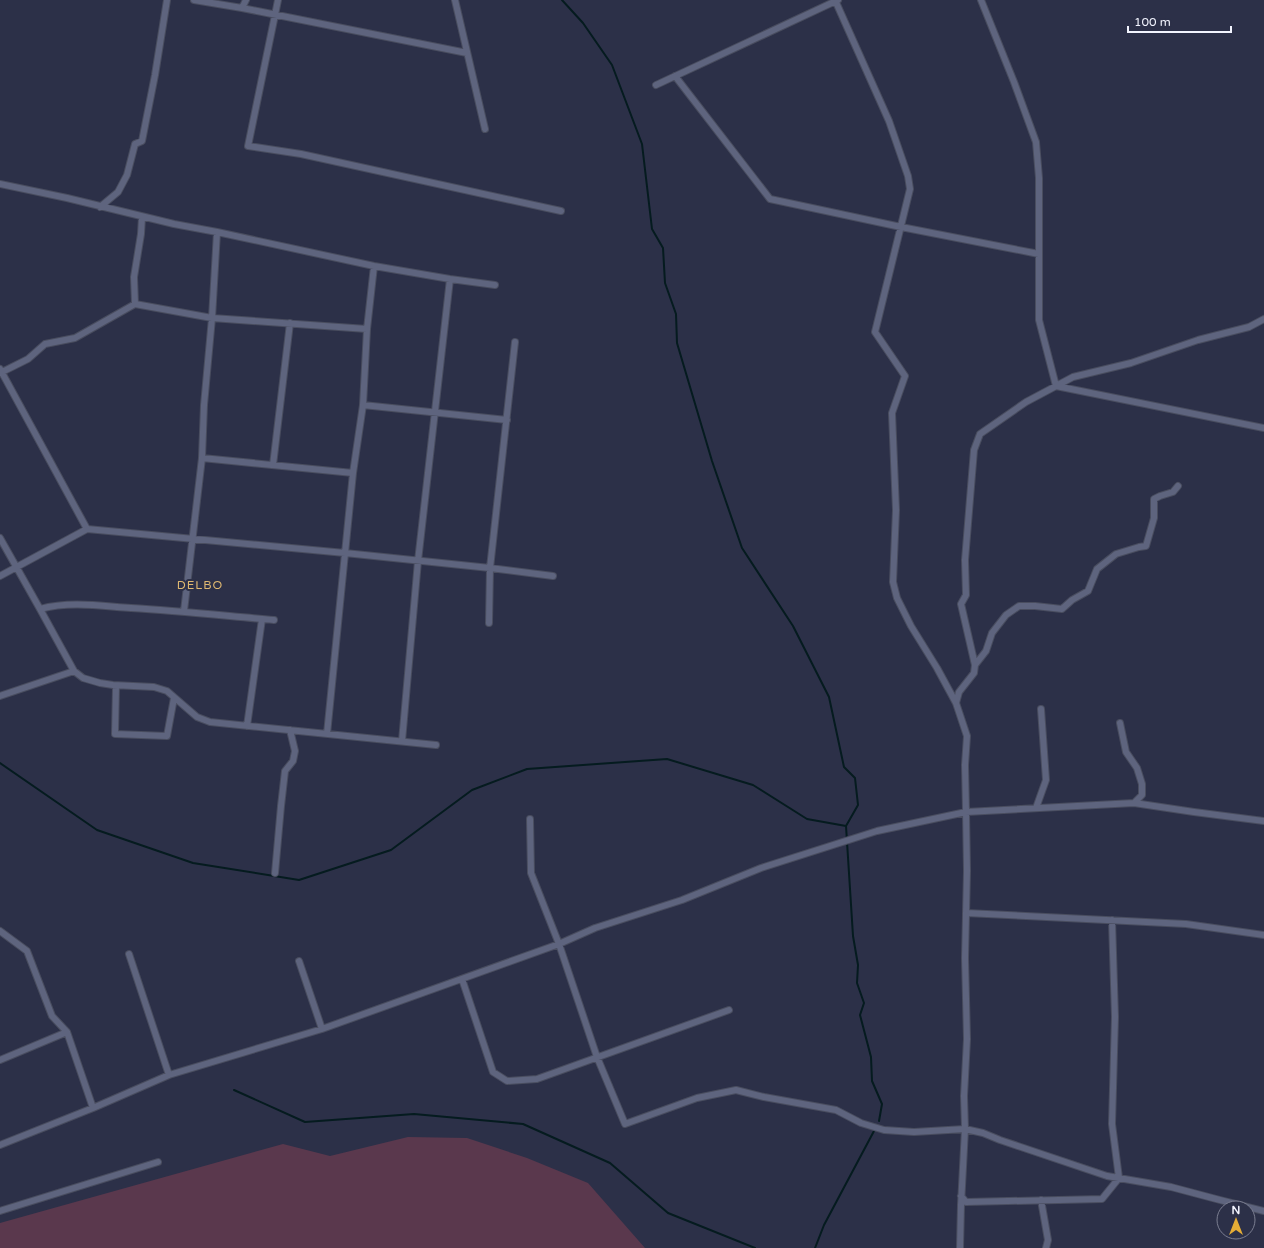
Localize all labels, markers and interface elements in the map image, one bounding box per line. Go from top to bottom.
scale bar [1128,8,1231,34]
text: 100 m [1134,15,1171,29]
district label: DELBO [177,578,223,592]
north arrow [1216,1200,1256,1240]
text: N [1232,1204,1240,1217]

